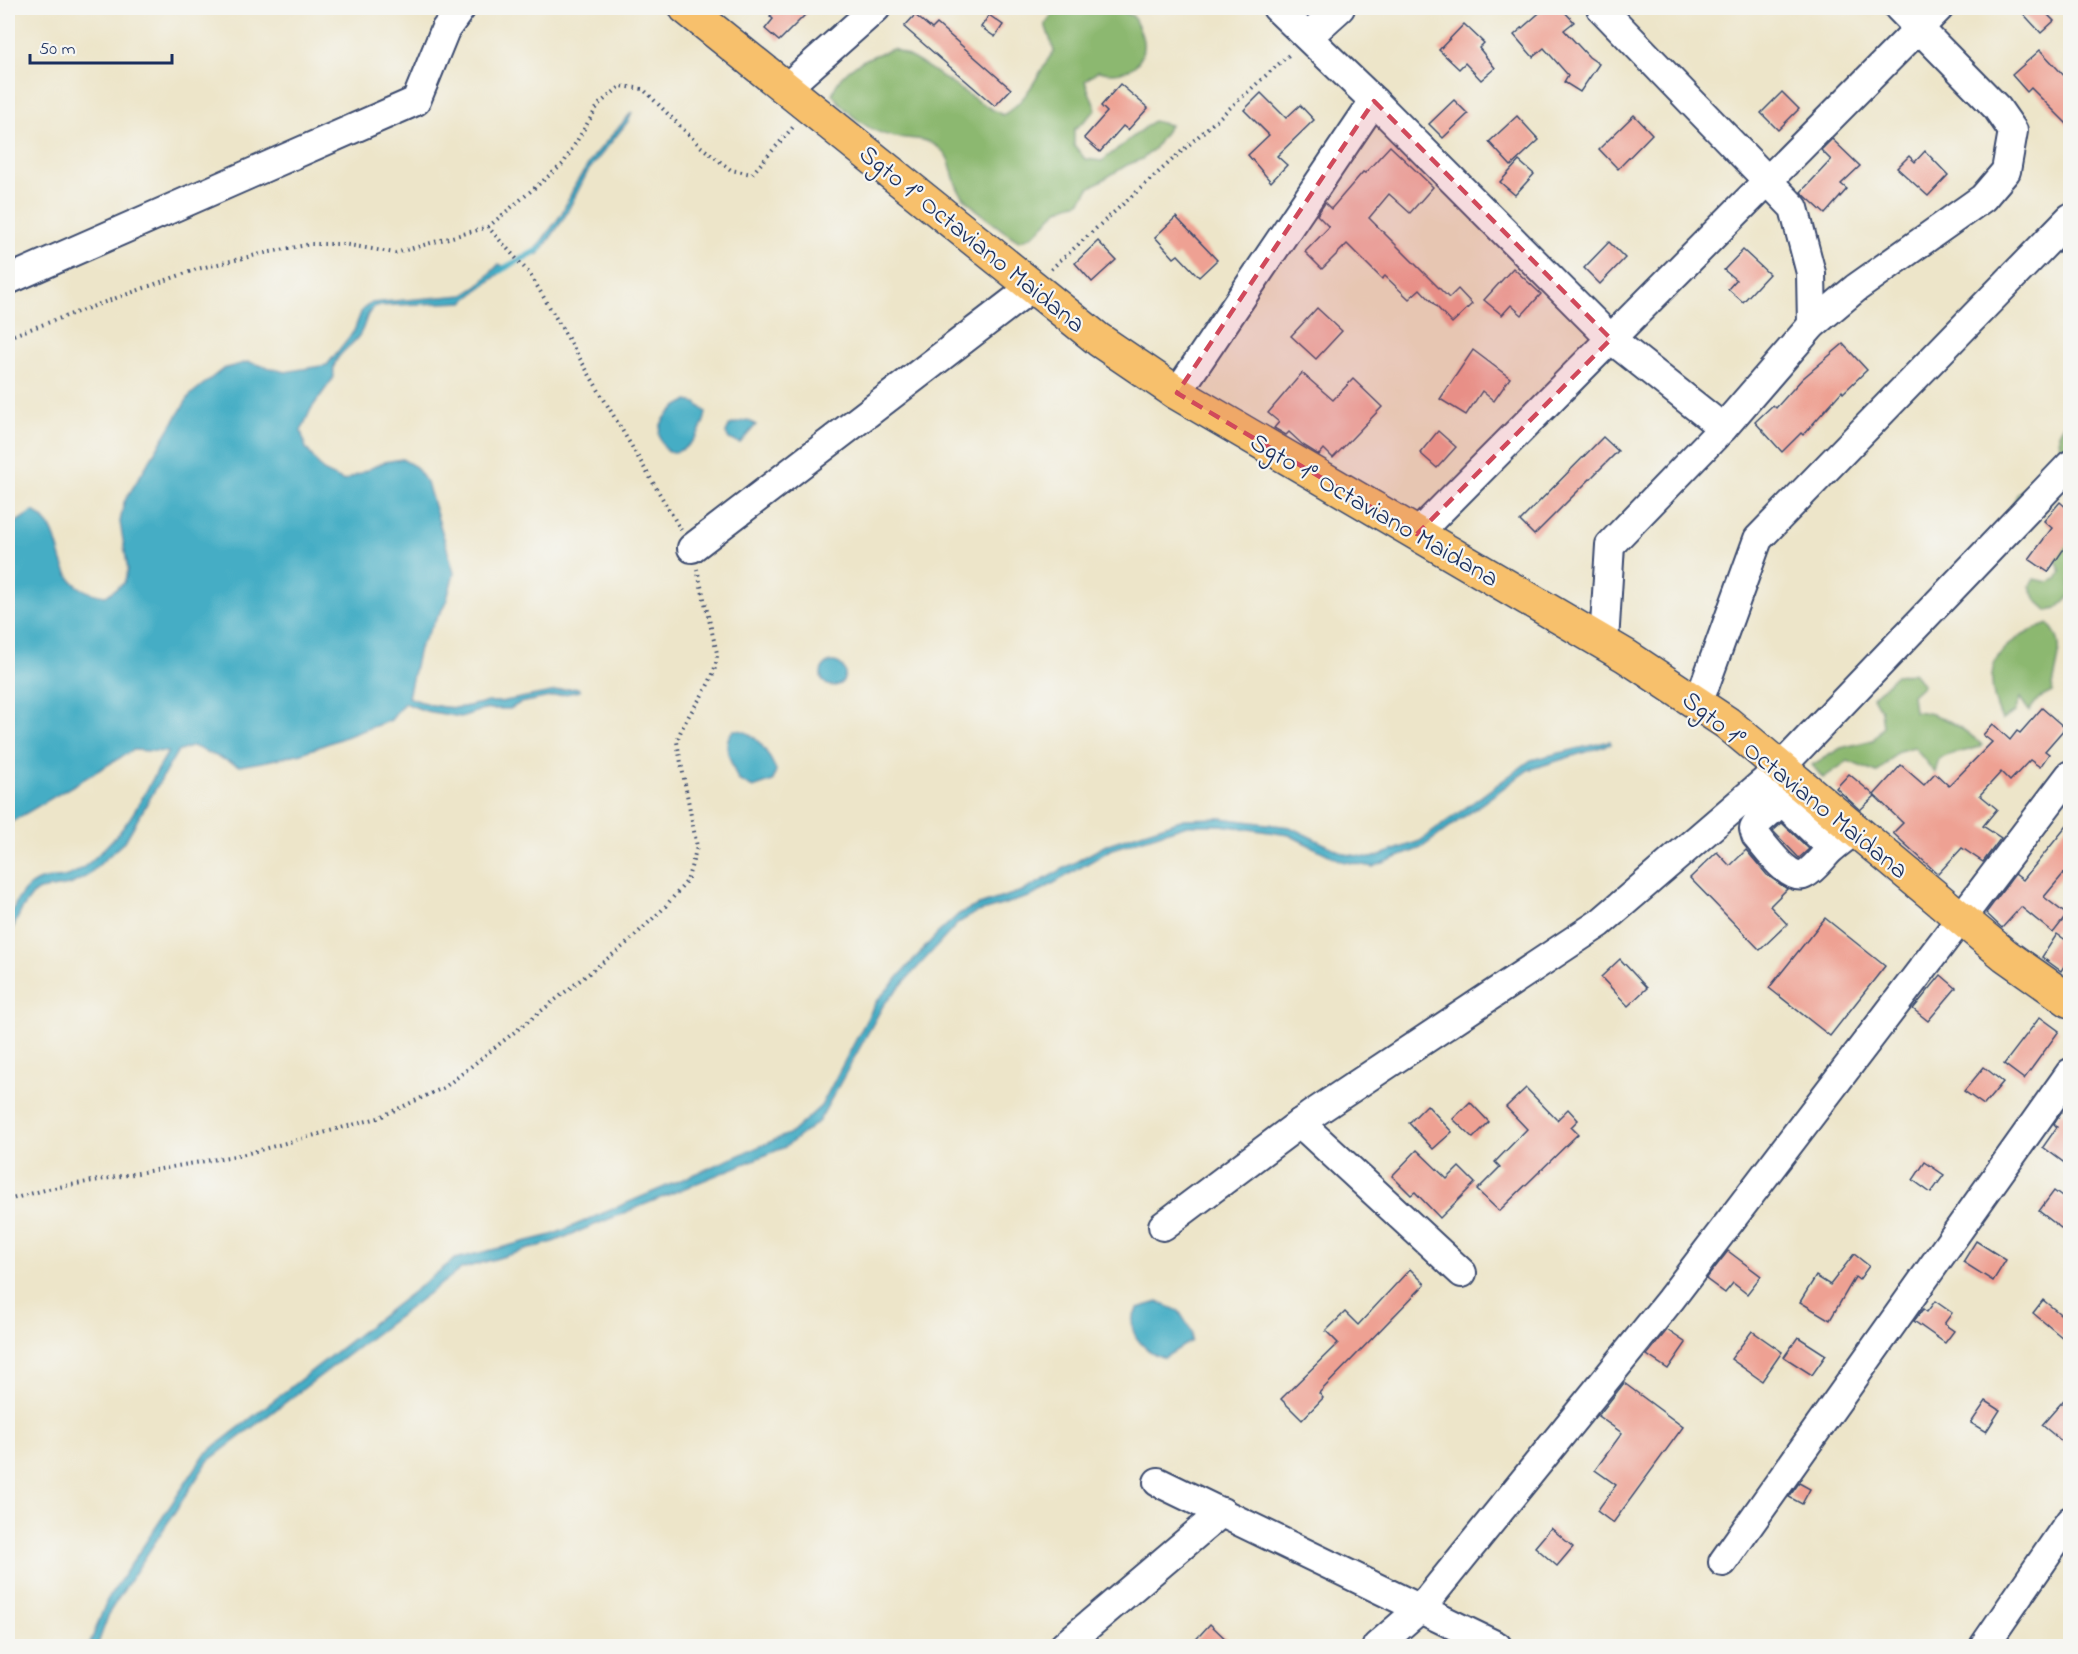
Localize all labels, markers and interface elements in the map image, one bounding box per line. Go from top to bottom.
scale bar [30,27,172,65]
text: 50 m [39,37,76,63]
street label: Sgto 1° Octaviano Maidana [850,137,1093,344]
street label: Sgto 1° Octaviano Maidana [1242,425,1505,599]
street label: Sgto 1° Octaviano Maidana [1673,683,1916,890]

